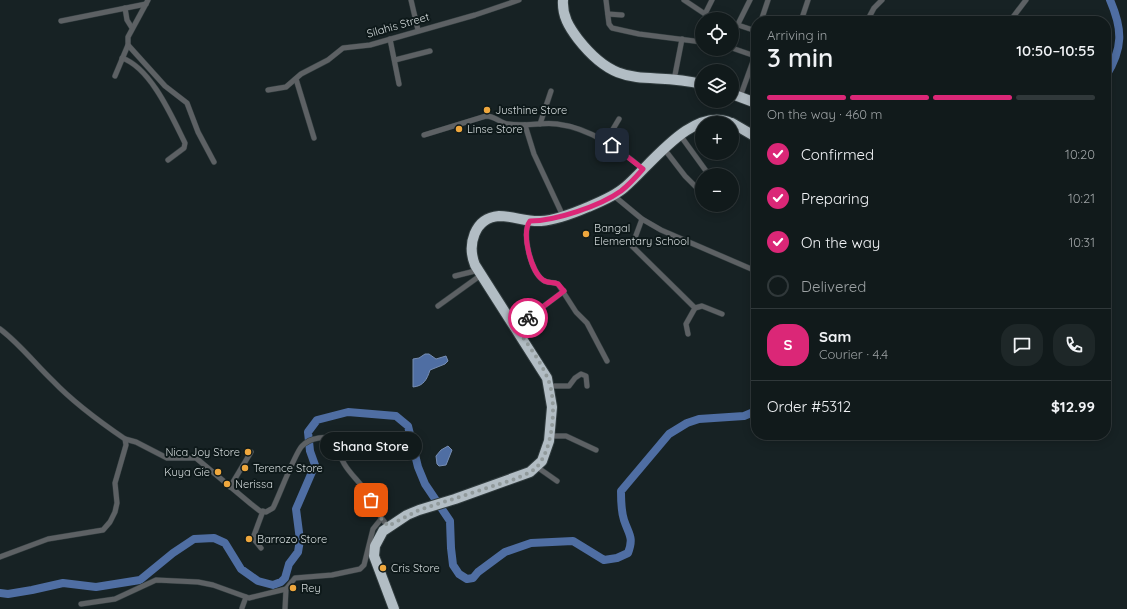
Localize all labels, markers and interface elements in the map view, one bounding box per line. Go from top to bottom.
street label: Silahis Street [365,9,431,41]
map controls [695,12,739,212]
button: locate [695,12,739,56]
text: Arriving in [767,27,827,43]
text: 3 min [767,41,833,74]
text: 10:50–10:55 [1016,41,1095,60]
button: layers [695,64,739,108]
place label: Justhine Store [495,103,567,117]
marker: Justhine Store [482,105,492,115]
text: On the way · 460 m [767,106,882,122]
button: + [695,116,739,160]
place label: Linse Store [467,122,523,136]
marker: Linse Store [454,124,464,134]
pin [595,128,629,162]
icon: home [601,134,623,156]
icon: check [767,143,789,165]
text: Confirmed [801,145,874,164]
text: 10:20 [1065,146,1095,162]
button: − [695,168,739,212]
icon: check [767,187,789,209]
text: Preparing [801,189,869,208]
text: 10:21 [1068,190,1095,206]
place label: Bangal Elementary School [594,221,689,248]
marker: Bangal Elementary School [581,229,591,239]
icon: check [767,231,789,253]
text: On the way [801,233,880,252]
text: 10:31 [1068,234,1095,250]
text: Delivered [801,277,866,296]
courier [508,298,548,338]
icon: bike [517,307,539,329]
button: chat [1001,324,1043,366]
button: phone [1053,324,1095,366]
text: Sam [819,327,851,346]
text: S [784,335,792,354]
text: Courier · 4.4 [819,346,888,362]
text: Order #5312 [767,397,851,416]
text: $12.99 [1051,397,1095,416]
callout: Shana Store [320,432,422,460]
text: Shana Store [333,438,409,454]
place label: Nica Joy Store [165,445,240,459]
marker: Nica Joy Store [243,447,253,457]
place label: Terence Store [253,461,323,475]
marker: Terence Store [240,463,250,473]
place label: Kuya Gie [164,465,210,479]
marker: Kuya Gie [213,467,223,477]
place label: Nerissa [235,477,273,491]
marker: Nerissa [222,479,232,489]
pin [354,483,388,517]
icon: bag [360,489,382,511]
place label: Barrozo Store [257,532,327,546]
marker: Barrozo Store [244,534,254,544]
place label: Cris Store [391,561,440,575]
marker: Cris Store [378,563,388,573]
place label: Rey [301,581,321,595]
marker: Rey [288,583,298,593]

